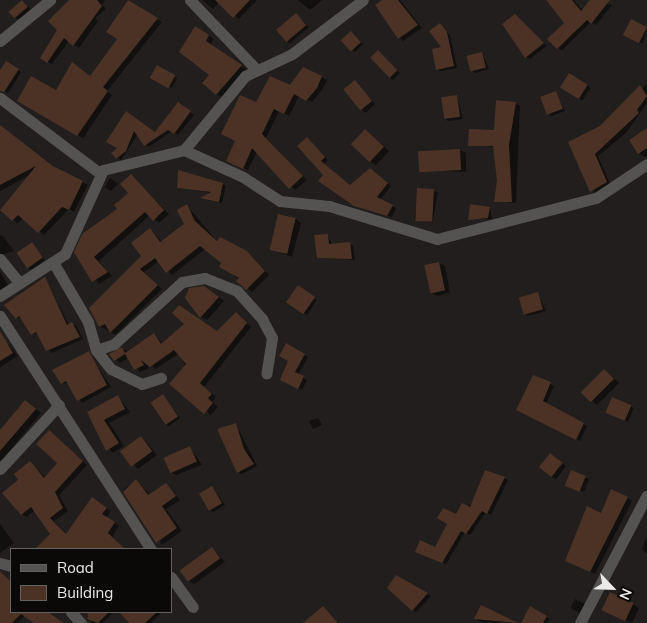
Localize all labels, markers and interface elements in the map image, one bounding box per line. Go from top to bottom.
legend [10,548,172,613]
text: Road [57,558,94,577]
north arrow [587,563,637,613]
text: Building [57,583,113,602]
text: N [615,586,636,603]

